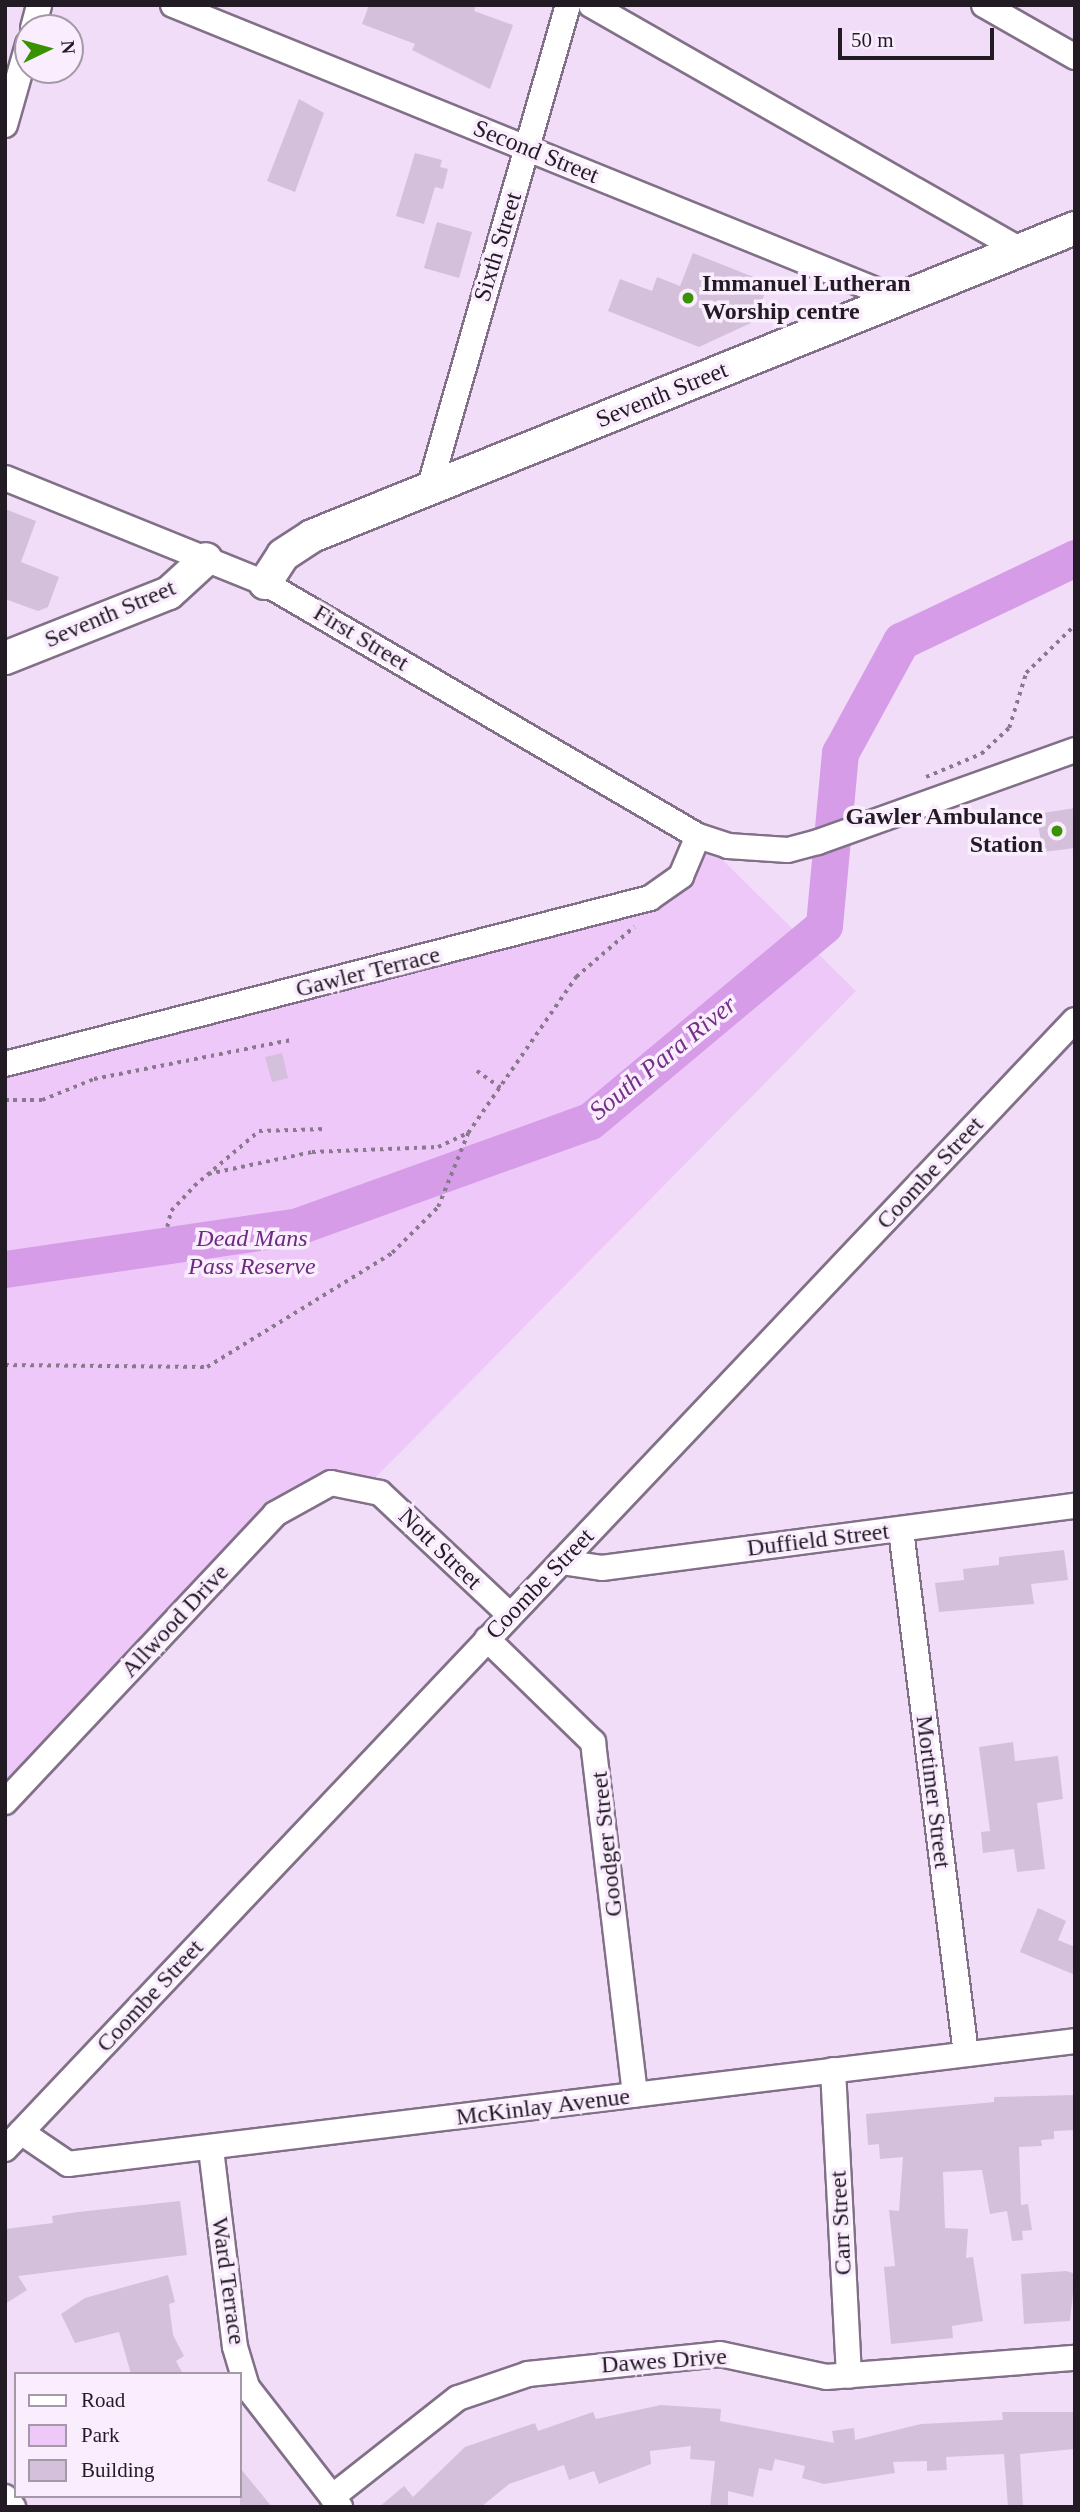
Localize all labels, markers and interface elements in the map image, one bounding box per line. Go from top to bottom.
north arrow [14,14,84,84]
scale bar [842,14,998,58]
text: 50 m [851,28,894,52]
text: N [57,40,79,55]
street label: Second Street [469,114,603,190]
street label: Sixth Street [468,189,528,305]
place label: Immanuel Lutheran Worship centre [702,270,911,326]
marker: Immanuel Lutheran Worship centre [680,290,696,306]
street label: Seventh Street [592,356,732,434]
street label: Seventh Street [40,574,180,654]
street label: First Street [308,598,414,678]
place label: Gawler Ambulance Station [844,803,1043,859]
marker: Gawler Ambulance Station [1049,823,1065,839]
street label: Gawler Terrace [293,940,443,1004]
water label: South Para River [583,989,743,1127]
street label: Coombe Street [871,1111,989,1235]
park label: Dead Mans Pass Reserve [188,1225,316,1281]
street label: Nott Street [392,1502,488,1596]
street label: Duffield Street [745,1517,891,1563]
street label: Coombe Street [480,1522,600,1646]
street label: Allwood Drive [115,1558,235,1684]
street label: Mortimer Street [909,1714,957,1870]
street label: Goodger Street [585,1770,629,1918]
street label: Coombe Street [91,1934,209,2058]
street label: McKinlay Avenue [454,2082,632,2132]
street label: Carr Street [824,2170,858,2276]
street label: Ward Terrace [205,2215,251,2347]
street label: Dawes Drive [600,2342,728,2380]
legend [14,2372,242,2498]
text: Road [81,2388,125,2412]
text: Park [81,2423,120,2447]
text: Building [81,2458,155,2482]

